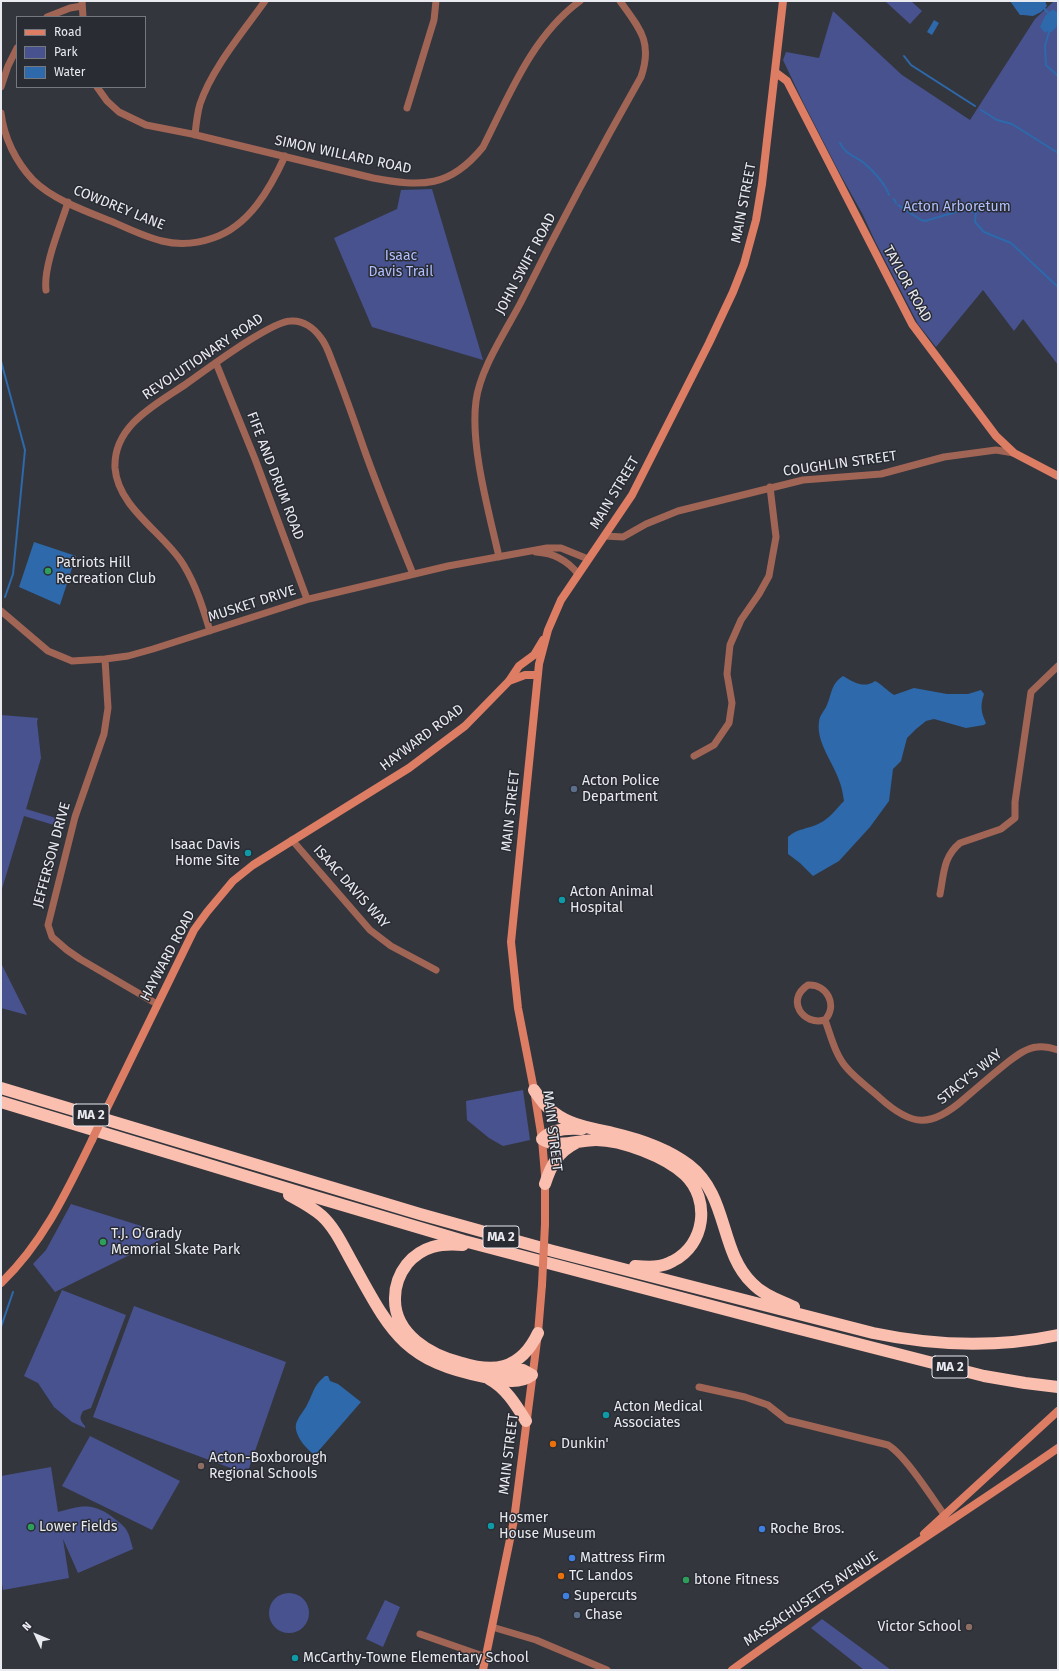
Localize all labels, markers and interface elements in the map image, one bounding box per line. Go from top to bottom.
legend [16,16,146,88]
text: Road [54,25,82,39]
text: Park [54,45,78,59]
text: Water [54,65,85,79]
street label: SIMON WILLARD ROAD [273,132,413,178]
street label: MAIN STREET [728,161,760,245]
street label: COWDREY LANE [71,182,167,234]
park label: Acton Arboretum [903,199,1011,215]
street label: JOHN SWIFT ROAD [492,210,560,318]
street label: TAYLOR ROAD [879,243,935,325]
park label: Isaac Davis Trail [369,248,433,280]
street label: REVOLUTIONARY ROAD [139,310,267,404]
street label: FIFE AND DRUM ROAD [243,410,307,542]
street label: COUGHLIN STREET [782,448,898,480]
street label: MAIN STREET [587,454,643,532]
place label: Patriots Hill Recreation Club [56,555,156,588]
marker: Patriots Hill Recreation Club [43,566,53,576]
street label: MUSKET DRIVE [206,582,298,626]
street label: HAYWARD ROAD [377,701,467,775]
street label: MAIN STREET [498,770,524,852]
place label: Acton Police Department [582,773,660,806]
marker: Acton Police Department [569,784,579,794]
street label: JEFFERSON DRIVE [30,800,74,910]
place label: Isaac Davis Home Site [170,837,240,870]
street label: ISAAC DAVIS WAY [309,842,393,932]
marker: Isaac Davis Home Site [243,848,253,858]
place label: Acton Animal Hospital [570,884,653,916]
marker: Acton Animal Hospital [557,895,567,905]
street label: HAYWARD ROAD [137,908,199,1004]
street label: STACY'S WAY [934,1046,1006,1108]
street label: MAIN STREET [539,1089,565,1173]
road number: MA 2 [73,1104,109,1126]
place label: T.J. O’Grady Memorial Skate Park [111,1226,240,1258]
road number: MA 2 [483,1226,519,1248]
marker: T.J. O’Grady Memorial Skate Park [98,1237,108,1247]
road number: MA 2 [932,1356,968,1378]
place label: Acton Medical Associates [614,1399,703,1432]
marker: Acton Medical Associates [601,1410,611,1420]
street label: MAIN STREET [496,1412,522,1496]
place label: Dunkin' [561,1436,609,1452]
marker: Dunkin' [548,1439,558,1449]
place label: Acton-Boxborough Regional Schools [209,1450,327,1482]
marker: Acton-Boxborough Regional Schools [196,1461,206,1471]
place label: Hosmer House Museum [499,1510,596,1542]
place label: Lower Fields [39,1519,117,1535]
marker: Hosmer House Museum [486,1521,496,1531]
place label: Roche Bros. [770,1521,844,1537]
marker: Lower Fields [26,1522,36,1532]
marker: Roche Bros. [757,1524,767,1534]
street label: MASSACHUSETTS AVENUE [741,1548,881,1650]
place label: Mattress Firm [580,1550,666,1566]
marker: Mattress Firm [567,1553,577,1563]
place label: TC Landos [569,1568,633,1584]
marker: TC Landos [556,1571,566,1581]
place label: btone Fitness [694,1572,779,1588]
marker: btone Fitness [681,1575,691,1585]
place label: Supercuts [574,1588,637,1604]
marker: Supercuts [561,1591,571,1601]
place label: Chase [585,1607,623,1623]
marker: Chase [572,1610,582,1620]
north arrow [16,1615,56,1655]
text: N [20,1619,34,1633]
place label: Victor School [877,1619,961,1635]
marker: Victor School [964,1622,974,1632]
place label: McCarthy-Towne Elementary School [303,1650,529,1666]
marker: McCarthy-Towne Elementary School [290,1653,300,1663]

